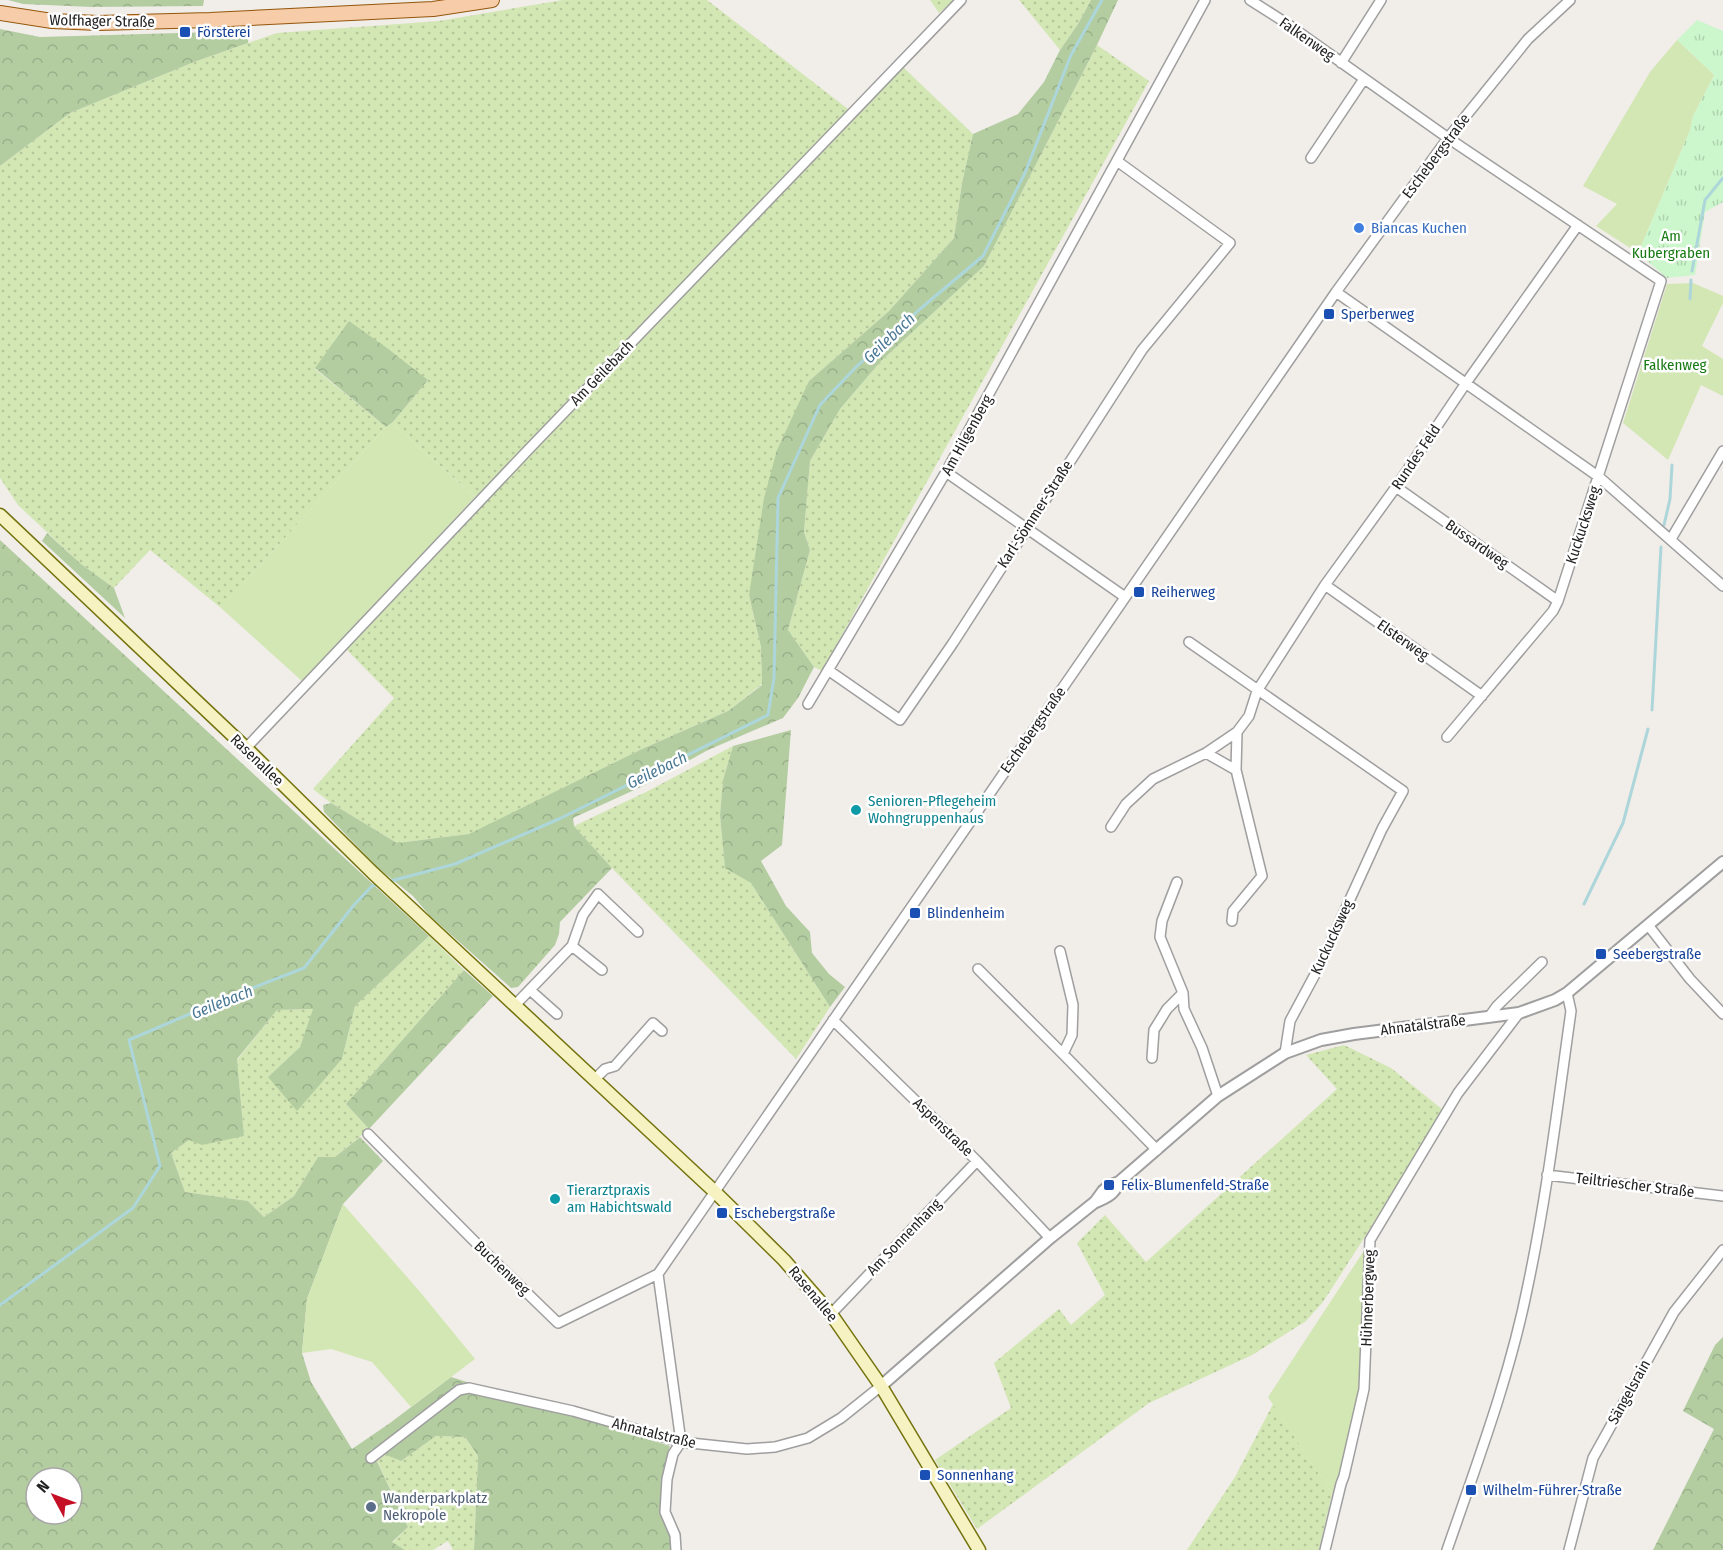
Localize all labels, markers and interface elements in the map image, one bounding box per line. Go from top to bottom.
street label: Wolfhager Straße [49,11,155,31]
street label: Falkenweg [1276,13,1338,65]
place label: Försterei [197,23,250,41]
marker: Försterei [178,25,192,39]
street label: Eschebergstraße [1398,110,1474,202]
place label: Biancas Kuchen [1371,219,1467,237]
marker: Biancas Kuchen [1352,221,1366,235]
park label: Am Kubergraben [1632,227,1710,262]
place label: Sperberweg [1341,305,1414,323]
marker: Sperberweg [1322,307,1336,321]
water label: Geilebach [859,309,919,367]
street label: Am Geilebach [567,337,637,409]
park label: Falkenweg [1643,356,1707,374]
street label: Am Hilgenberg [937,392,997,478]
street label: Rundes Feld [1388,421,1444,493]
street label: Karl-Sömmer-Straße [994,457,1076,571]
street label: Kuckucksweg [1562,484,1604,566]
street label: Bussardweg [1442,516,1512,572]
place label: Reiherweg [1151,583,1215,601]
marker: Reiherweg [1132,585,1146,599]
street label: Elsterweg [1374,616,1432,664]
street label: Eschebergstraße [997,683,1069,777]
street label: Rasenallee [227,730,287,790]
water label: Geilebach [624,747,690,793]
place label: Senioren-Pflegeheim Wohngruppenhaus [868,792,996,827]
marker: Senioren-Pflegeheim Wohngruppenhaus [849,803,863,817]
street label: Kuckucksweg [1307,897,1357,977]
place label: Blindenheim [927,904,1005,922]
marker: Blindenheim [908,906,922,920]
place label: Seebergstraße [1613,945,1702,963]
marker: Seebergstraße [1594,947,1608,961]
water label: Geilebach [189,981,255,1023]
street label: Ahnatalstraße [1379,1011,1467,1039]
street label: Aspenstraße [909,1094,977,1160]
street label: Teiltriescher Straße [1575,1169,1695,1201]
place label: Felix-Blumenfeld-Straße [1121,1176,1269,1194]
marker: Felix-Blumenfeld-Straße [1102,1178,1116,1192]
place label: Tierarztpraxis am Habichtswald [567,1181,672,1216]
marker: Tierarztpraxis am Habichtswald [548,1192,562,1206]
street label: Am Sonnenhang [863,1195,945,1279]
place label: Eschebergstraße [734,1204,835,1222]
marker: Eschebergstraße [715,1206,729,1220]
street label: Buchenweg [471,1237,533,1299]
street label: Hühnerbergweg [1357,1249,1379,1347]
street label: Rasenallee [785,1263,841,1325]
street label: Sängelsrain [1604,1357,1654,1427]
street label: Ahnatalstraße [610,1414,698,1452]
north arrow [24,1466,84,1526]
place label: Sonnenhang [937,1466,1014,1484]
marker: Sonnenhang [918,1468,932,1482]
text: N [33,1477,53,1496]
place label: Wilhelm-Führer-Straße [1483,1481,1622,1499]
marker: Wilhelm-Führer-Straße [1464,1483,1478,1497]
place label: Wanderparkplatz Nekropole [383,1489,487,1524]
marker: Wanderparkplatz Nekropole [364,1500,378,1514]

